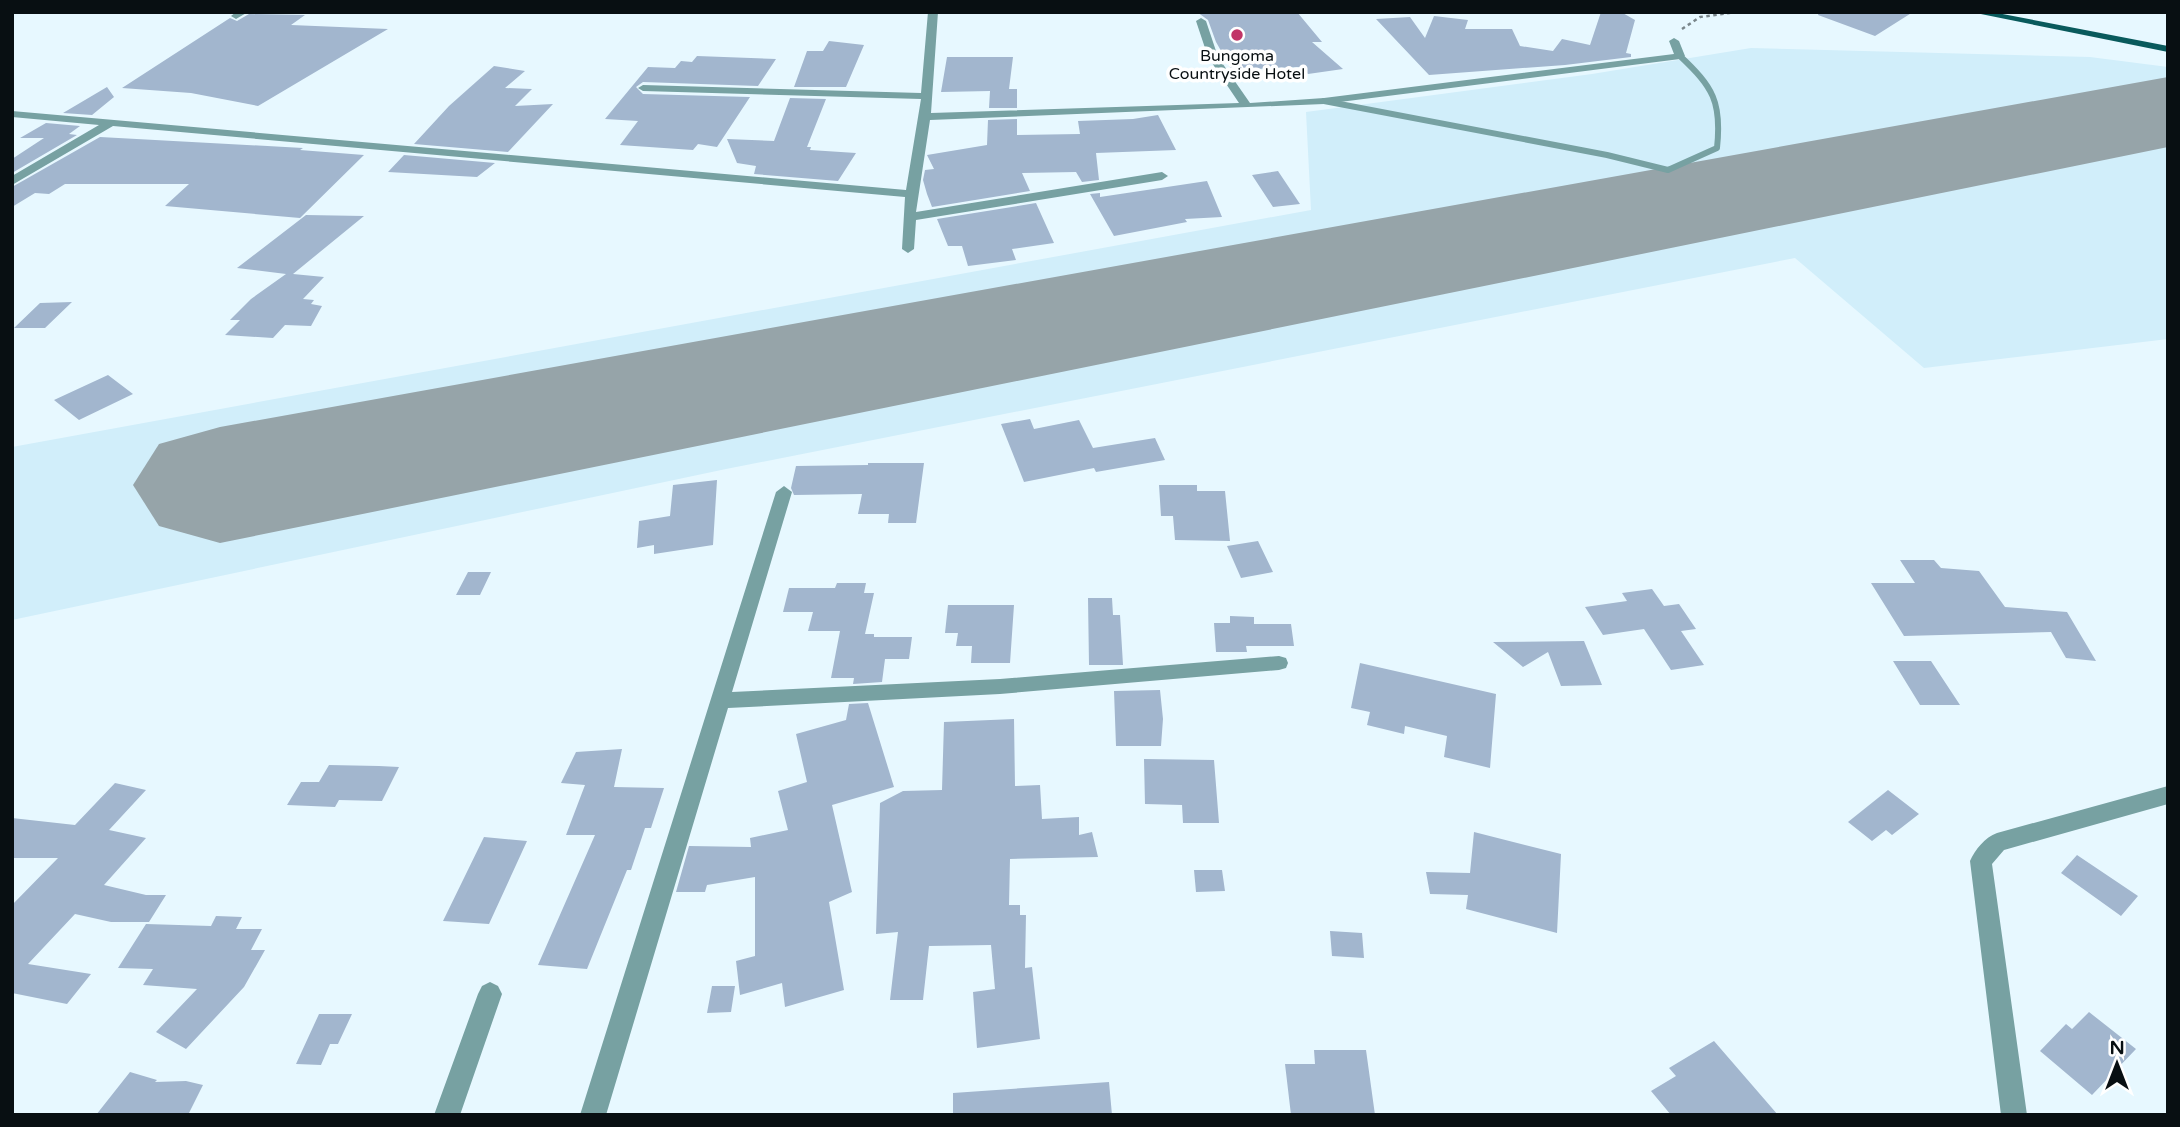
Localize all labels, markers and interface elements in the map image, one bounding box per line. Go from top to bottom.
marker: Bungoma Countryside Hotel [1229,27,1245,43]
place label: Bungoma Countryside Hotel [1169,46,1305,84]
north arrow [2082,1029,2152,1099]
text: N [2109,1037,2125,1059]

